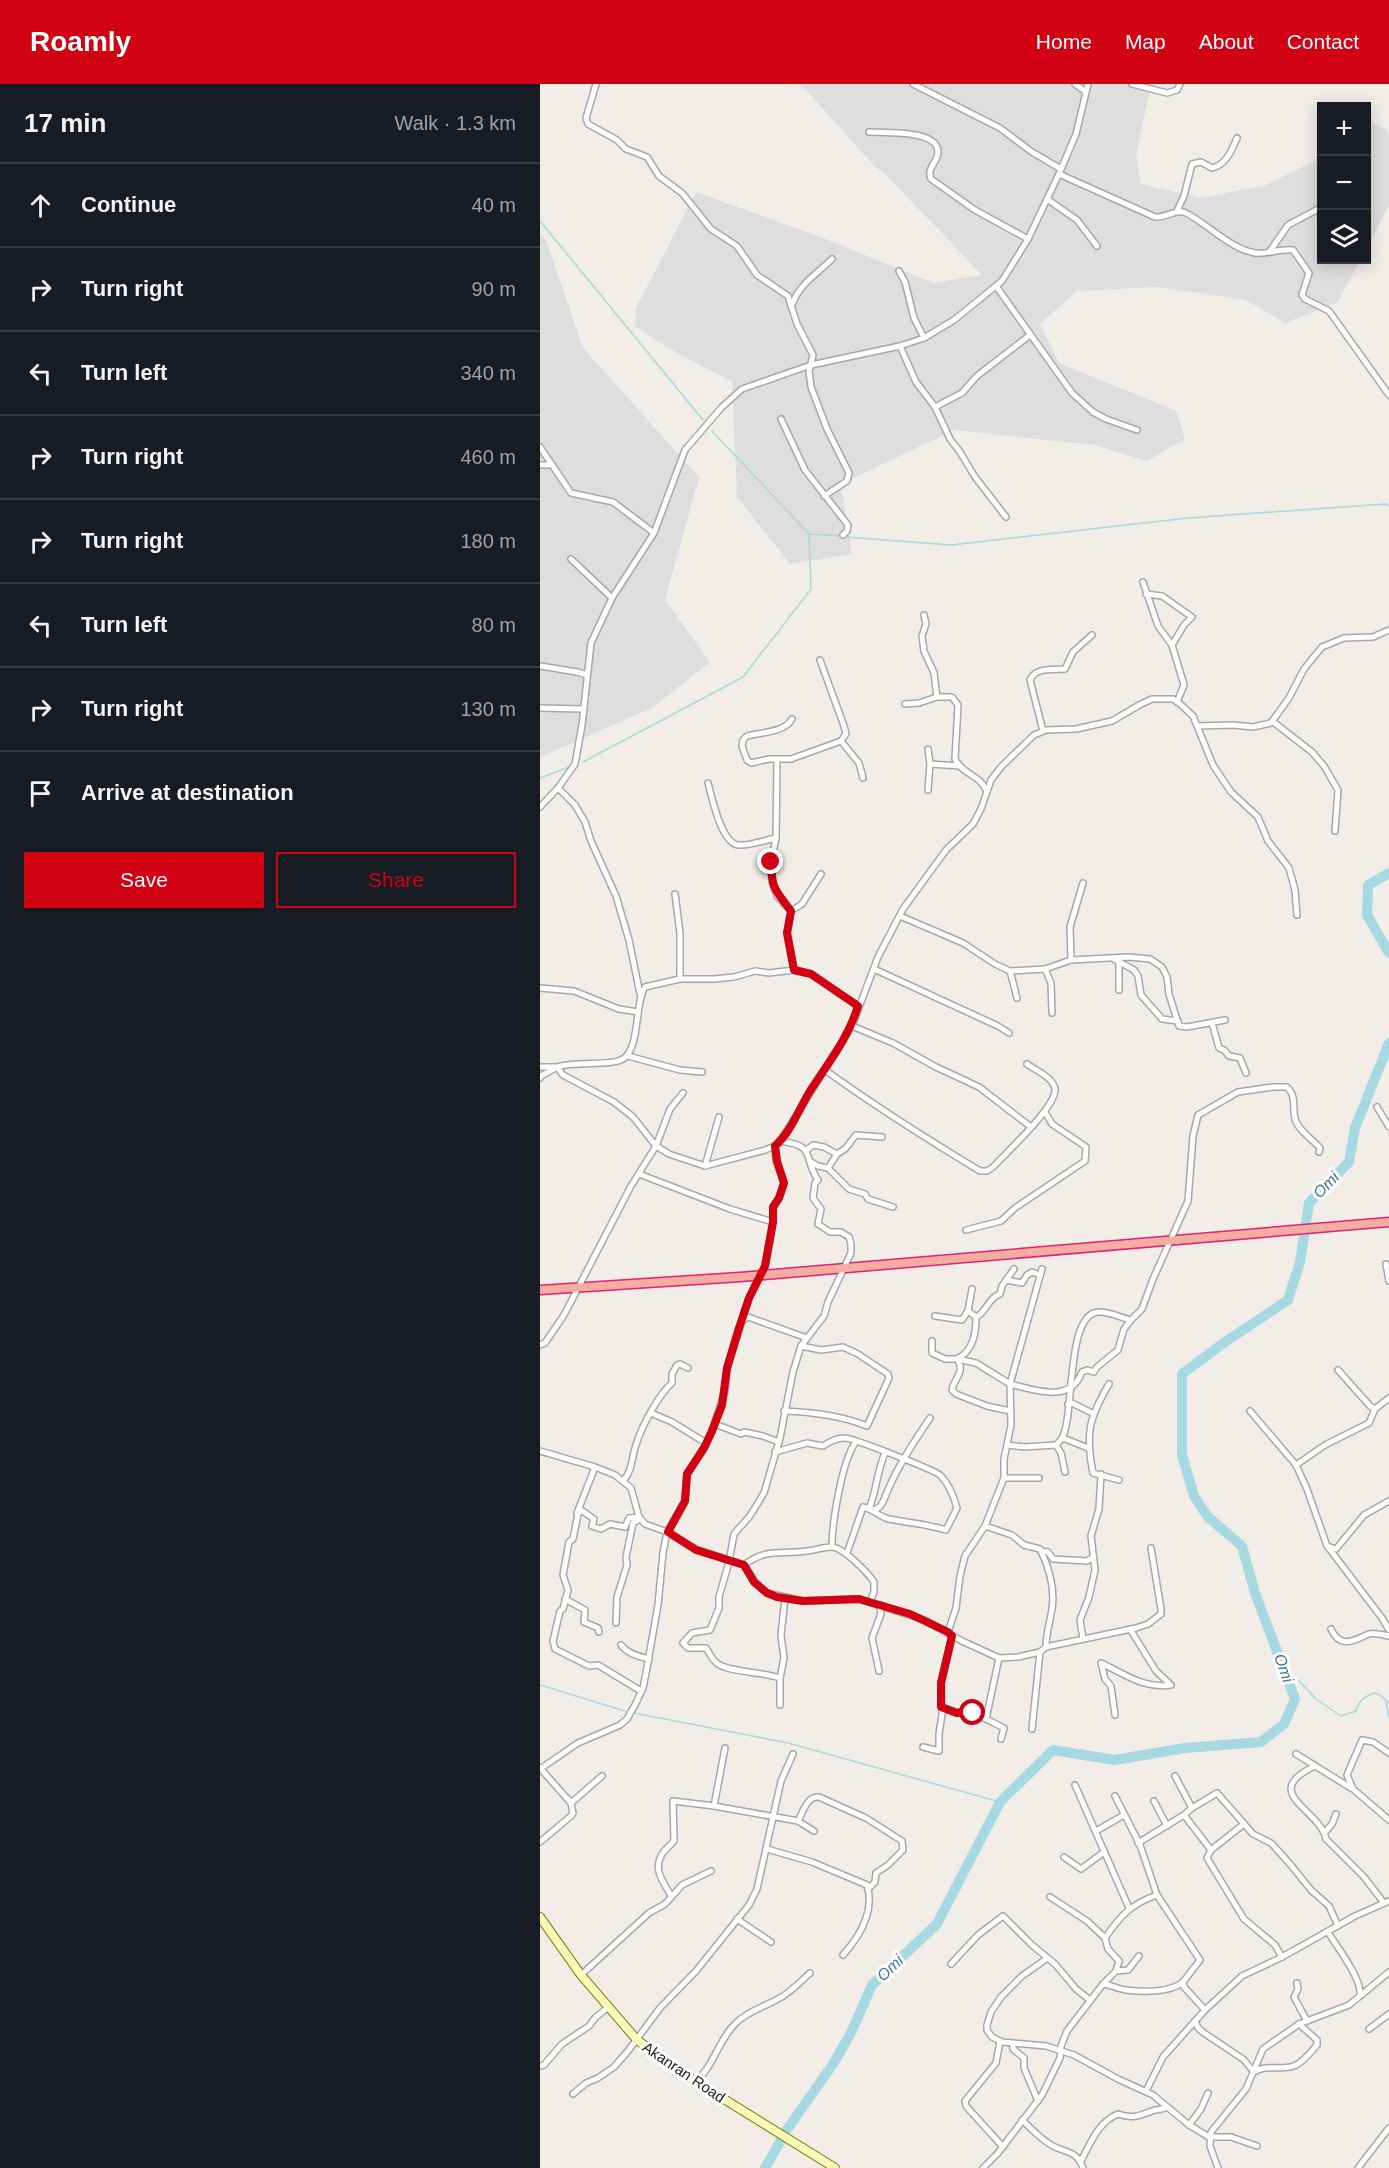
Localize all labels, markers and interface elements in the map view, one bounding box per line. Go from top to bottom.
text: Roamly [30,26,131,57]
text: Home [1036,30,1092,53]
text: Map [1125,30,1166,53]
text: About [1199,30,1254,53]
text: Contact [1287,30,1359,53]
map controls [1317,102,1371,264]
button: + [1317,102,1371,156]
text: 17 min [24,108,106,138]
text: Walk · 1.3 km [395,112,516,134]
button: − [1317,156,1371,210]
icon: ahead [24,189,57,222]
text: Continue [81,192,176,217]
text: 40 m [472,194,516,216]
button: layers [1317,210,1371,264]
icon: right [24,273,57,306]
text: Turn right [81,276,183,301]
text: 90 m [472,278,516,300]
icon: left [24,357,57,390]
text: Turn left [81,360,167,385]
text: 340 m [460,362,516,384]
icon: right [24,441,57,474]
text: Turn right [81,444,183,469]
text: 460 m [460,446,516,468]
icon: right [24,525,57,558]
text: Turn right [81,528,183,553]
text: 180 m [460,530,516,552]
icon: left [24,609,57,642]
text: Turn left [81,612,167,637]
text: 80 m [472,614,516,636]
icon: right [24,693,57,726]
text: Turn right [81,696,183,721]
text: 130 m [460,698,516,720]
icon: arrive [24,777,57,810]
text: Arrive at destination [81,780,294,805]
route end [757,848,783,874]
button: Save [24,852,264,908]
button: Share [276,852,516,908]
water label: Omi [1310,1168,1343,1201]
water label: Omi [1271,1651,1297,1685]
route start [959,1699,985,1725]
water label: Omi [874,1951,907,1984]
street label: Akanran Road [639,2038,729,2106]

